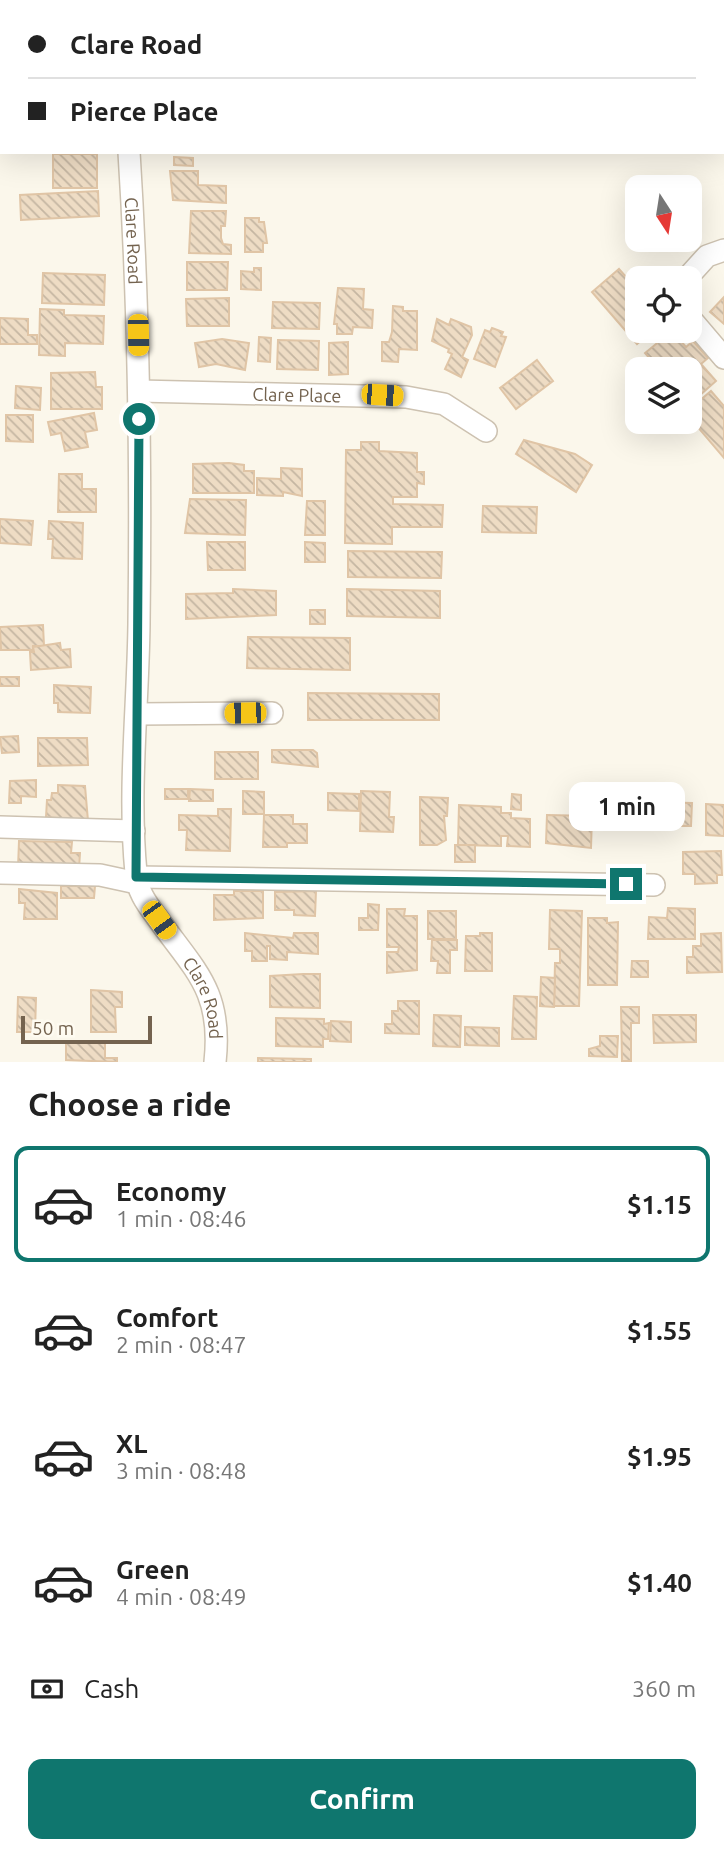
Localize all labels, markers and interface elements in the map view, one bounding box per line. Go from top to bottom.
text: Clare Road [70,30,202,59]
text: Pierce Place [70,97,219,126]
north arrow [625,175,702,252]
map controls [625,175,702,434]
street label: Clare Road [122,197,146,285]
button: locate [625,266,702,343]
car [128,314,149,356]
button: layers [625,357,702,434]
car [361,383,404,407]
street label: Clare Place [252,384,342,406]
route start [123,403,155,435]
car [224,702,267,724]
callout: 1 min [568,782,684,832]
text: 1 min [598,794,656,819]
route end [610,868,642,900]
car [139,897,180,943]
street label: Clare Road [179,953,226,1039]
scale bar [21,1013,152,1045]
text: 50 m [32,1017,74,1039]
text: Choose a ride [28,1086,231,1122]
icon: car [32,1173,95,1236]
text: Economy [116,1177,226,1206]
text: $1.15 [627,1190,692,1219]
text: 1 min · 08:46 [116,1206,247,1231]
icon: car [32,1299,95,1362]
text: Comfort [116,1303,219,1332]
text: $1.55 [627,1316,692,1345]
text: 2 min · 08:47 [116,1332,247,1357]
icon: car [32,1425,95,1488]
text: XL [116,1429,147,1458]
text: $1.95 [627,1442,692,1471]
text: 3 min · 08:48 [116,1458,247,1483]
icon: car [32,1551,95,1614]
text: Green [116,1555,190,1584]
text: $1.40 [627,1568,692,1597]
text: 4 min · 08:49 [116,1584,247,1609]
icon: cash [28,1670,66,1708]
text: Cash [84,1674,139,1703]
text: 360 m [632,1676,696,1701]
button: Confirm [28,1759,696,1839]

